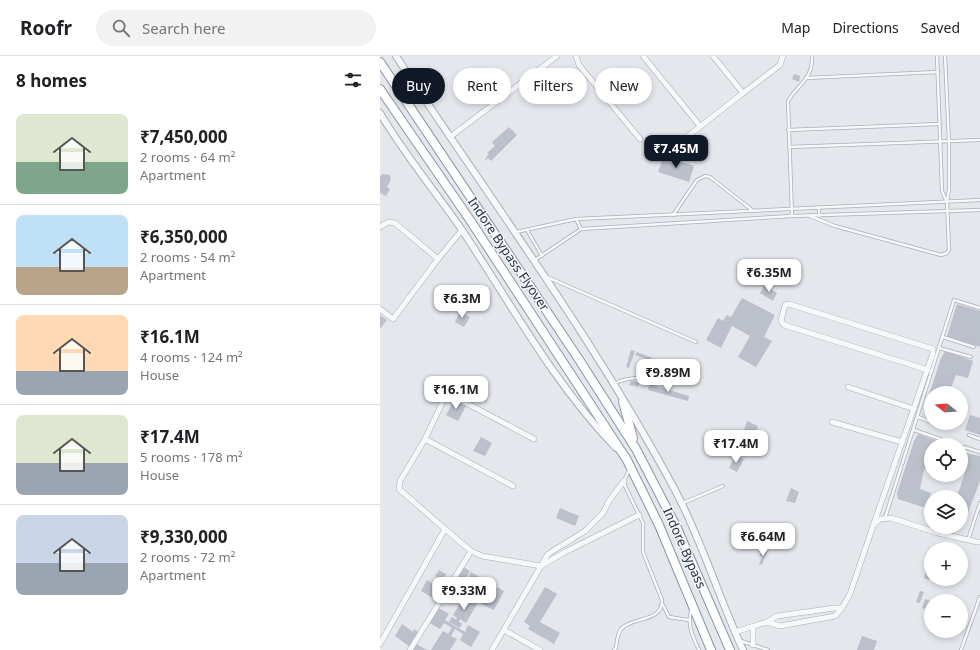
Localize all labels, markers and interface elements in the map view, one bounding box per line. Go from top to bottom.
search box [96,10,376,46]
text: Roofr [20,15,72,41]
icon: search [110,17,132,39]
text: Search here [142,18,226,38]
text: Map [781,18,810,37]
text: Directions [832,18,899,37]
text: Saved [921,18,960,37]
chip: Buy [392,68,445,104]
chip: Rent [453,68,511,104]
chip: Filters [519,68,587,104]
chip: New [595,68,652,104]
text: 8 homes [16,69,87,92]
icon: filters [342,69,364,91]
text: ₹7,450,000 [140,125,227,148]
icon: home [48,130,96,178]
pin: ₹7.45M [643,135,709,169]
text: ₹7.45M [653,139,699,157]
text: 2 rooms · 64 m² [140,148,235,166]
text: Apartment [140,166,206,184]
street label: Indore Bypass Flyover [464,193,554,315]
text: ₹6,350,000 [140,225,227,248]
icon: home [48,231,96,279]
text: 2 rooms · 54 m² [140,248,235,266]
pin: ₹6.35M [736,259,802,293]
text: ₹6.35M [746,263,792,281]
text: Apartment [140,266,206,284]
pin: ₹6.3M [434,285,490,319]
text: ₹6.3M [443,289,481,307]
text: ₹16.1M [140,325,200,348]
icon: home [48,331,96,379]
text: 4 rooms · 124 m² [140,348,243,366]
pin: ₹9.89M [635,359,701,393]
text: ₹9.89M [645,363,691,381]
text: House [140,366,179,384]
pin: ₹16.1M [423,376,489,410]
text: ₹16.1M [433,380,479,398]
north arrow [924,386,968,430]
map controls [924,386,968,638]
text: ₹17.4M [140,425,200,448]
pin: ₹17.4M [703,430,769,464]
icon: home [48,431,96,479]
text: ₹17.4M [713,434,759,452]
button: locate [924,438,968,482]
text: 5 rooms · 178 m² [140,448,243,466]
text: House [140,466,179,484]
button: layers [924,490,968,534]
street label: Indore Bypass [659,505,711,591]
pin: ₹6.64M [730,523,796,557]
text: ₹9,330,000 [140,525,227,548]
text: ₹6.64M [740,527,786,545]
icon: home [48,531,96,579]
button: + [924,542,968,586]
text: 2 rooms · 72 m² [140,548,235,566]
text: Apartment [140,566,206,584]
pin: ₹9.33M [431,577,497,611]
text: ₹9.33M [441,581,487,599]
button: − [924,594,968,638]

